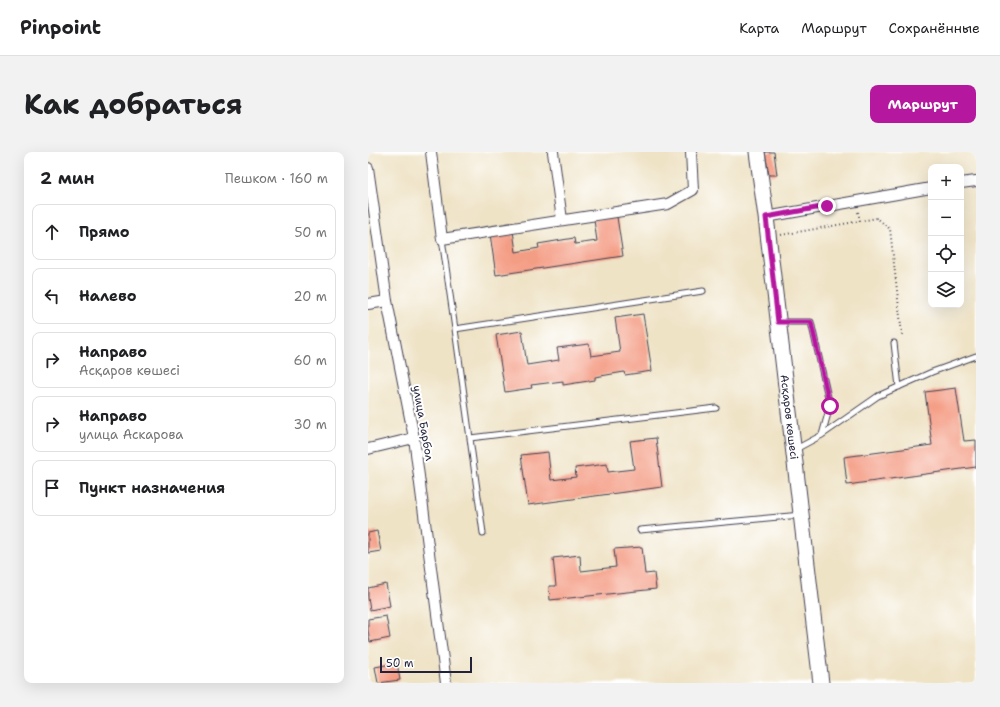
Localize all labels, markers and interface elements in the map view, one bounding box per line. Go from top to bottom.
text: Pinpoint [20,15,101,40]
text: Карта [739,19,779,37]
text: Маршрут [801,19,867,37]
text: Сохранённые [889,19,980,37]
text: Как добраться [24,85,243,123]
button: Маршрут [870,85,976,123]
map controls [928,164,964,308]
button: + [928,164,964,200]
text: 2 мин [40,167,95,189]
text: Пешком · 160 m [225,170,328,187]
route end [818,197,836,215]
button: − [928,200,964,236]
icon: ahead [41,221,63,243]
text: Прямо [79,222,129,242]
text: 50 m [294,224,327,241]
button: locate [928,236,964,272]
button: layers [928,272,964,308]
icon: left [41,285,63,307]
text: Налево [79,286,137,306]
text: 20 m [294,288,327,305]
text: Направо [79,342,147,362]
icon: right [41,349,63,371]
text: 60 m [294,352,327,369]
text: Асқаров көшесі [79,362,180,379]
street label: Асқаров көшесі [777,374,802,460]
street label: улица Барбол [409,384,437,462]
route start [821,397,839,415]
text: Направо [79,406,147,426]
icon: right [41,413,63,435]
text: 30 m [293,416,327,433]
text: улица Аскарова [79,426,183,443]
icon: arrive [41,477,63,499]
text: Пункт назначения [79,478,225,498]
scale bar [380,655,472,674]
text: 50 m [386,656,414,671]

